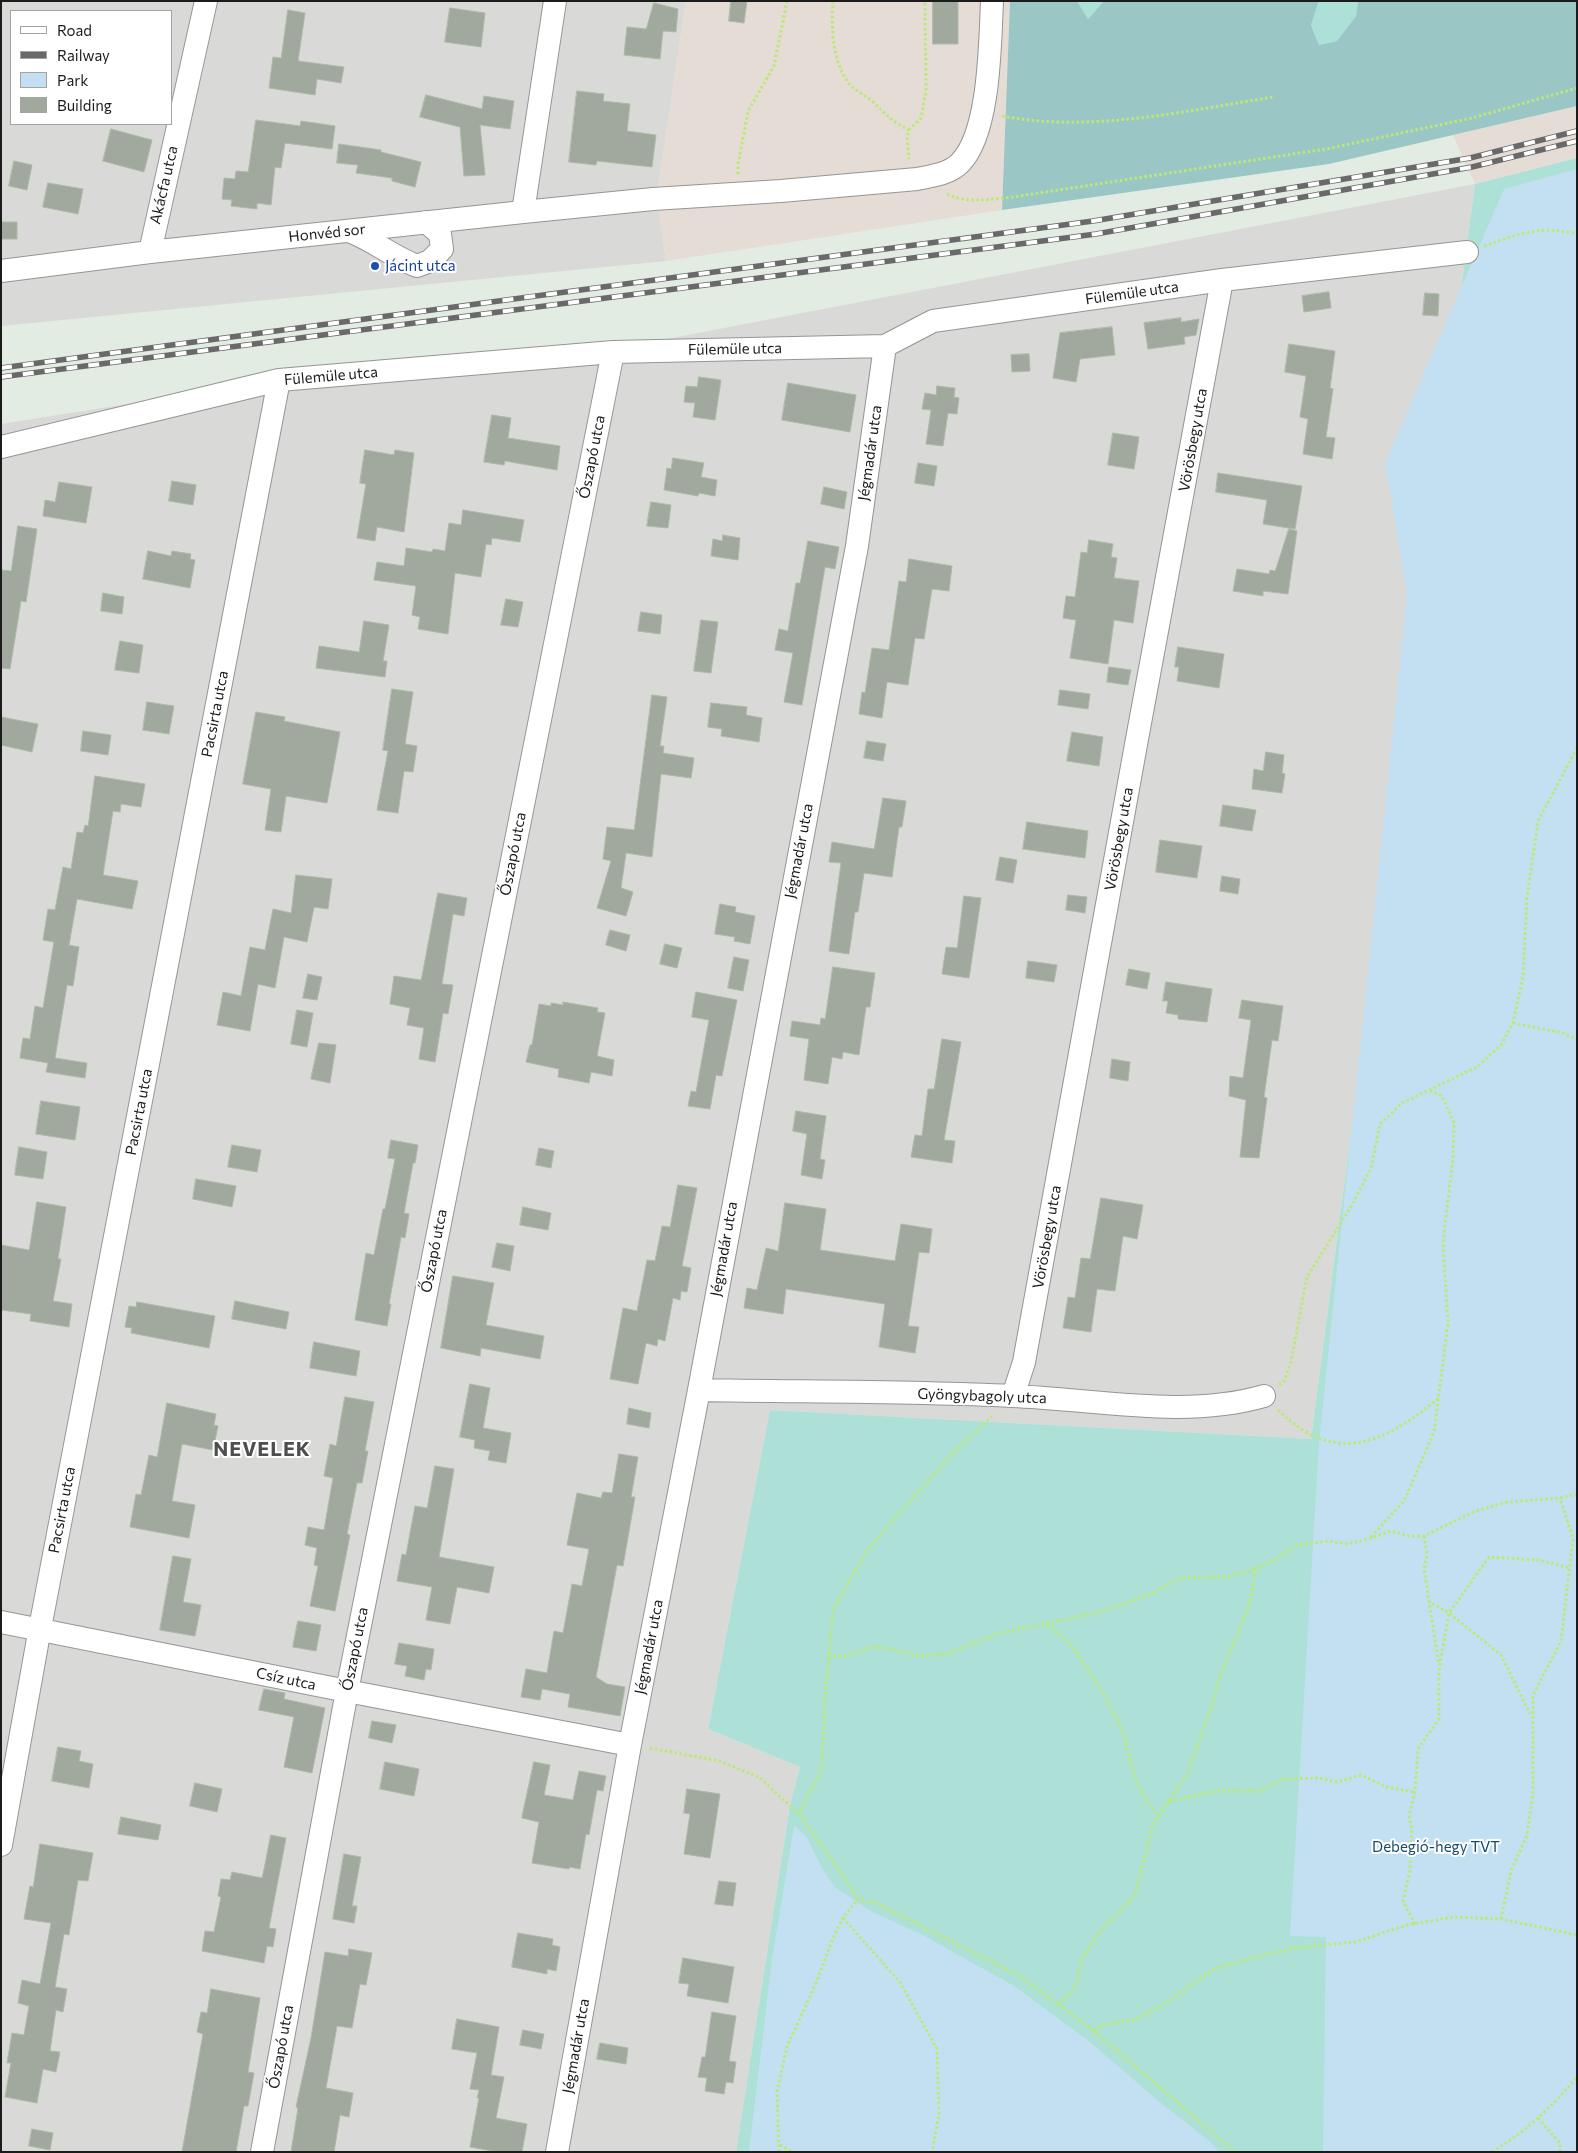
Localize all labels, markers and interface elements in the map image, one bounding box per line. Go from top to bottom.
legend [10,10,172,125]
text: Road [57,21,92,39]
text: Railway [57,46,110,64]
text: Park [57,71,88,89]
text: Building [57,96,112,114]
street label: Akácfa utca [146,144,182,226]
street label: Honvéd sor [288,220,366,246]
place label: Jácint utca [385,257,456,275]
marker: Jácint utca [369,260,381,272]
street label: Fülemüle utca [1084,278,1180,308]
street label: Fülemüle utca [688,339,782,359]
street label: Fülemüle utca [283,363,379,389]
street label: Vörösbegy utca [1175,387,1211,493]
street label: Jégmadár utca [854,404,886,502]
street label: Őszapó utca [575,414,609,500]
street label: Pacsirta utca [198,669,232,759]
street label: Vörösbegy utca [1101,786,1137,892]
street label: Jégmadár utca [781,802,817,900]
street label: Őszapó utca [496,811,530,897]
street label: Pacsirta utca [122,1067,156,1157]
street label: Vörösbegy utca [1029,1184,1065,1290]
street label: Jégmadár utca [707,1200,741,1298]
street label: Őszapó utca [417,1208,451,1294]
street label: Gyöngybagoly utca [917,1385,1047,1407]
district label: NEVELEK [212,1437,312,1461]
street label: Pacsirta utca [45,1465,79,1555]
street label: Jégmadár utca [631,1598,667,1696]
street label: Őszapó utca [338,1606,372,1692]
street label: Csíz utca [254,1664,318,1694]
park label: Debegió-hegy TVT [1372,1838,1500,1856]
street label: Jégmadár utca [559,1997,593,2095]
street label: Őszapó utca [265,2004,297,2090]

